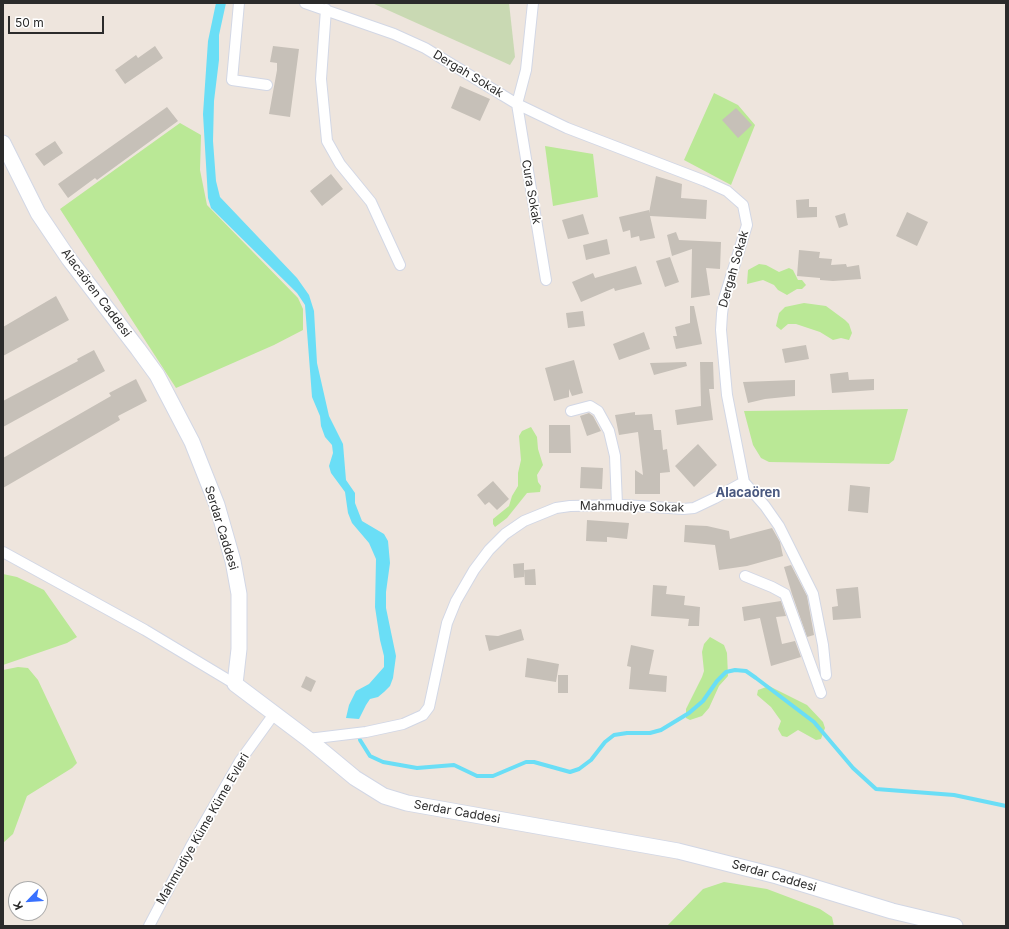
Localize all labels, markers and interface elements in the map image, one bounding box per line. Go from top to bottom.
scale bar [10,8,106,34]
text: 50 m [15,15,44,30]
street label: Dergah Sokak [430,47,506,101]
street label: Cura Sokak [518,159,544,225]
street label: Dergah Sokak [716,229,752,309]
street label: Alacaören Caddesi [58,246,134,340]
street label: Serdar Caddesi [201,484,241,572]
district label: Alacaören [716,485,780,501]
street label: Mahmudiye Sokak [580,499,684,515]
street label: Mahmudiye Küme Küme Evleri [154,751,252,907]
street label: Serdar Caddesi [413,797,501,827]
street label: Serdar Caddesi [730,857,818,895]
north arrow [8,881,48,921]
text: K [10,899,26,912]

